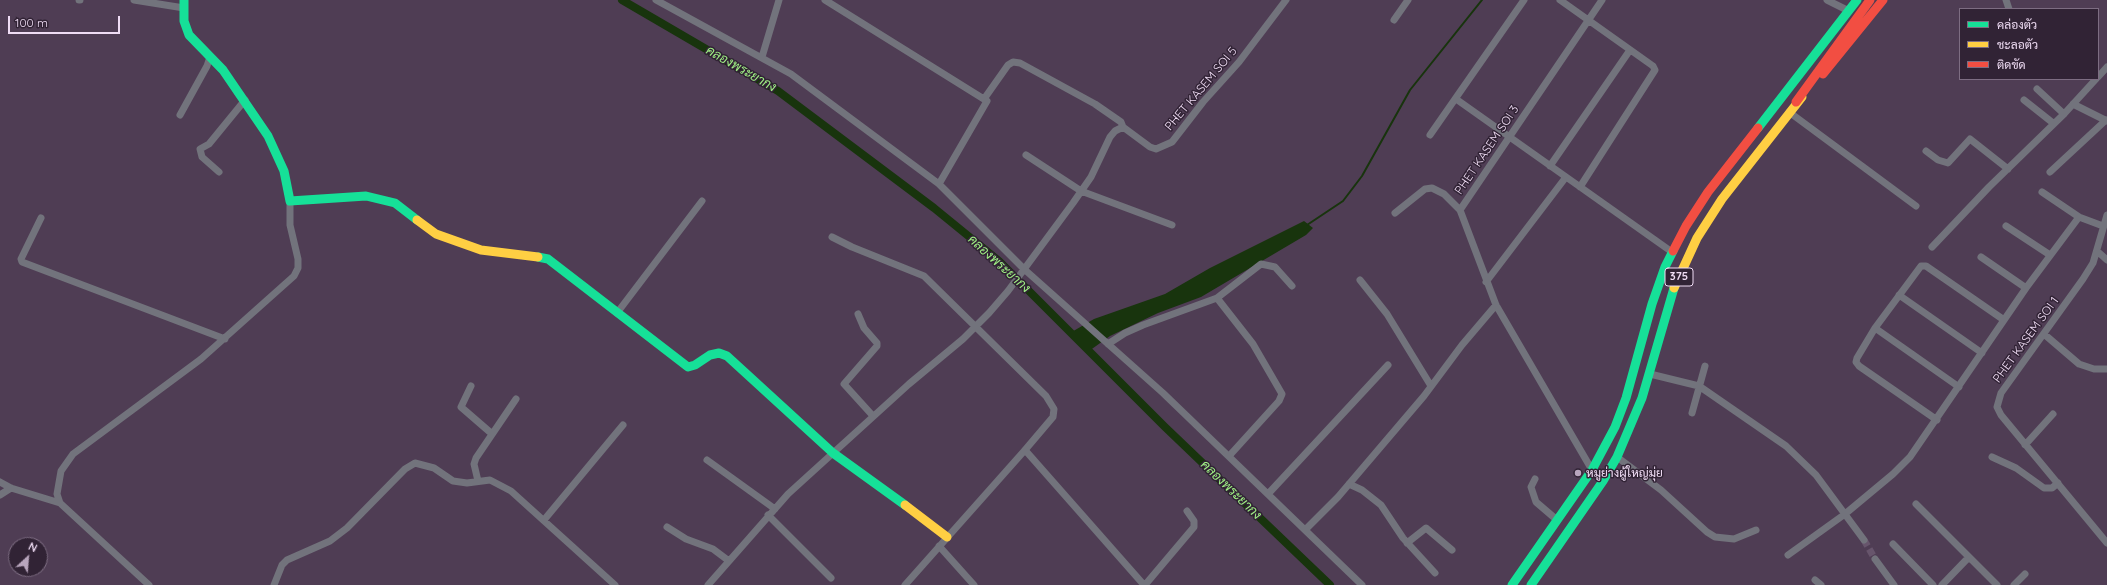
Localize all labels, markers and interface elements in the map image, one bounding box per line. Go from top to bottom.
scale bar [10,8,122,34]
legend [1959,8,2099,80]
text: 100 m [15,15,48,30]
text: คล่องตัว [1997,17,2037,32]
text: ชะลอตัว [1997,37,2038,52]
water label: คลองพระยากง [703,43,779,95]
street label: PHET KASEM SOI 5 [1162,44,1240,134]
text: ติดขัด [1997,57,2026,72]
street label: PHET KASEM SOI 3 [1452,103,1522,197]
water label: คลองพระยากง [965,232,1033,296]
road number: 375 [1665,268,1693,286]
street label: PHET KASEM SOI 1 [1990,294,2062,386]
water label: คลองพระยากง [1197,457,1265,523]
place label: หมูย่างผู้ใหญ่มุ่ย [1586,466,1663,480]
marker: หมูย่างผู้ใหญ่มุ่ย [1573,468,1583,478]
north arrow [8,537,48,577]
text: N [26,539,40,555]

